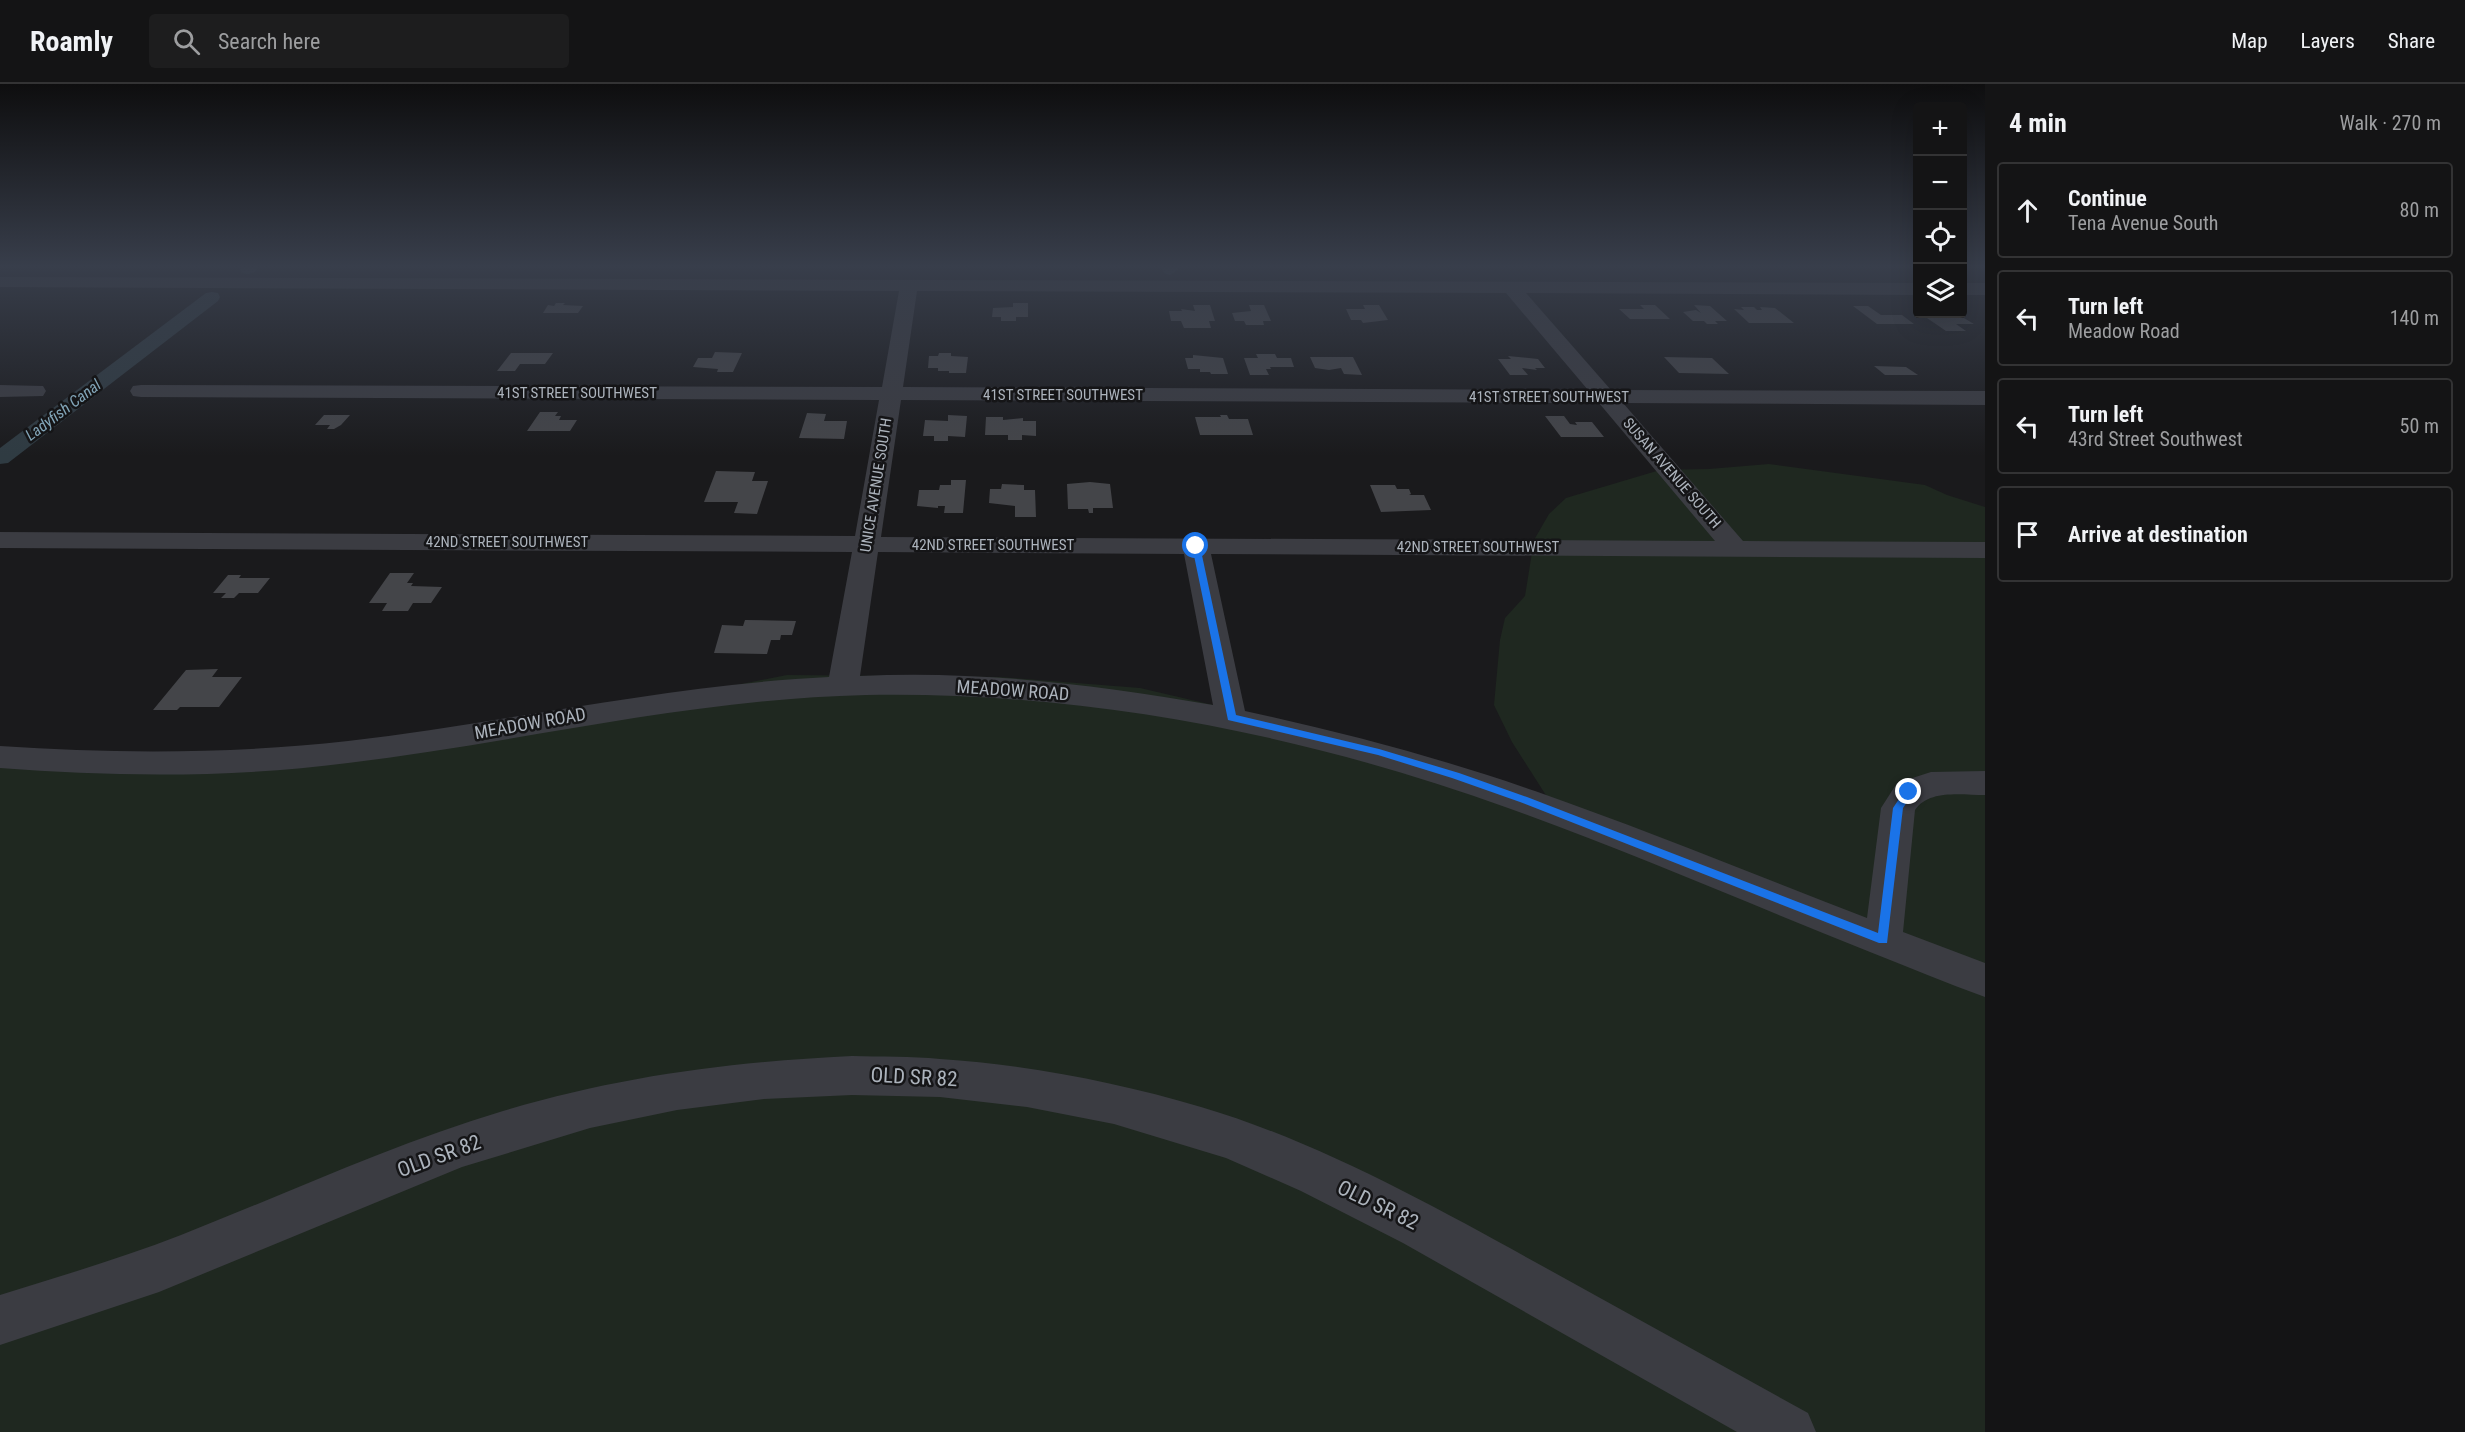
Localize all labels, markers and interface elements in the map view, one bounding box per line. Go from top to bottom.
search box [149,14,569,68]
text: Roamly [30,25,113,58]
icon: search [170,25,203,58]
text: Search here [218,29,320,54]
text: Map [2231,29,2268,53]
text: Layers [2301,29,2355,53]
text: Share [2388,29,2435,53]
map controls [1913,102,1967,318]
button: + [1913,102,1967,156]
text: 4 min [2009,108,2067,138]
text: Walk · 270 m [2340,111,2441,135]
button: − [1913,156,1967,210]
text: Continue [2068,186,2147,211]
icon: ahead [2011,194,2044,227]
text: 80 m [2400,198,2439,222]
button: locate [1913,210,1967,264]
text: Tena Avenue South [2068,211,2219,235]
button: layers [1913,264,1967,318]
text: Turn left [2068,294,2143,319]
icon: left [2011,302,2044,335]
text: 140 m [2390,306,2439,330]
text: Meadow Road [2068,319,2180,343]
water label: Ladyfish Canal [22,375,105,445]
street label: 41ST STREET SOUTHWEST [497,384,657,402]
street label: 41ST STREET SOUTHWEST [983,386,1143,404]
street label: 41ST STREET SOUTHWEST [1469,388,1629,406]
text: Turn left [2068,402,2143,427]
icon: left [2011,410,2044,443]
street label: SUSAN AVENUE SOUTH [1619,414,1725,532]
text: 50 m [2400,414,2439,438]
street label: UNICE AVENUE SOUTH [856,417,896,553]
text: 43rd Street Southwest [2068,427,2243,451]
icon: arrive [2011,518,2044,551]
text: Arrive at destination [2068,522,2248,547]
route start [1182,532,1208,558]
street label: 42ND STREET SOUTHWEST [426,533,588,551]
street label: 42ND STREET SOUTHWEST [912,536,1074,554]
street label: 42ND STREET SOUTHWEST [1397,538,1559,556]
street label: MEADOW ROAD [956,676,1070,704]
street label: MEADOW ROAD [473,703,587,743]
route end [1895,778,1921,804]
street label: OLD SR 82 [870,1063,958,1091]
street label: OLD SR 82 [394,1130,484,1182]
street label: OLD SR 82 [1334,1175,1422,1235]

